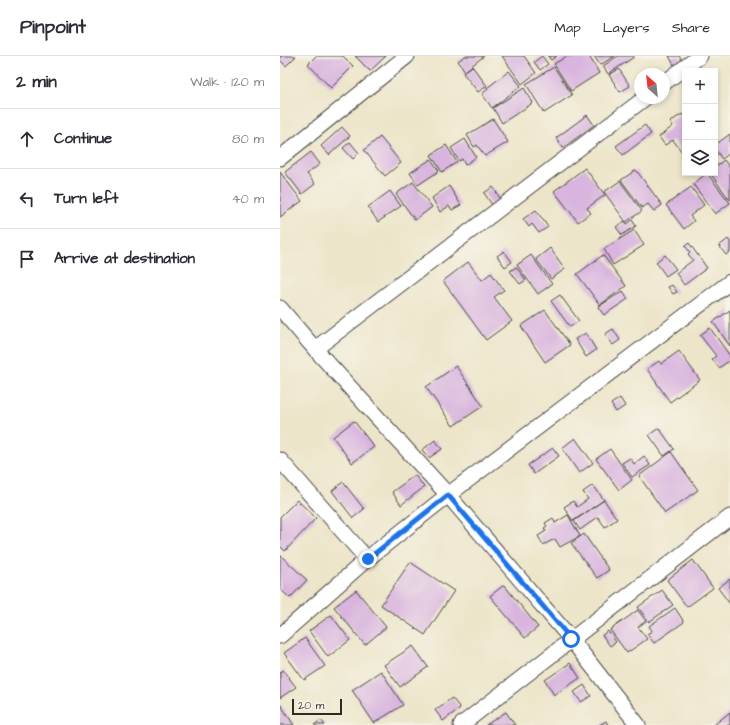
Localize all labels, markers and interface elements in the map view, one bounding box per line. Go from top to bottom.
text: Pinpoint [20,14,86,41]
text: Map [554,18,581,38]
text: Layers [603,18,650,38]
text: Share [672,18,710,38]
north arrow [634,68,670,104]
map controls [682,68,718,176]
button: + [682,68,718,104]
text: 2 min [16,70,57,94]
text: Walk · 120 m [190,73,264,91]
button: − [682,104,718,140]
icon: ahead [16,128,38,150]
text: Continue [54,128,112,149]
text: 80 m [232,130,264,148]
button: layers [682,140,718,176]
icon: left [16,188,38,210]
text: Turn left [54,188,118,209]
text: 40 m [232,190,264,208]
icon: arrive [16,248,38,270]
text: Arrive at destination [54,248,195,269]
route end [359,550,377,568]
route start [562,630,580,648]
scale bar [292,697,342,716]
text: 20 m [298,698,324,713]

